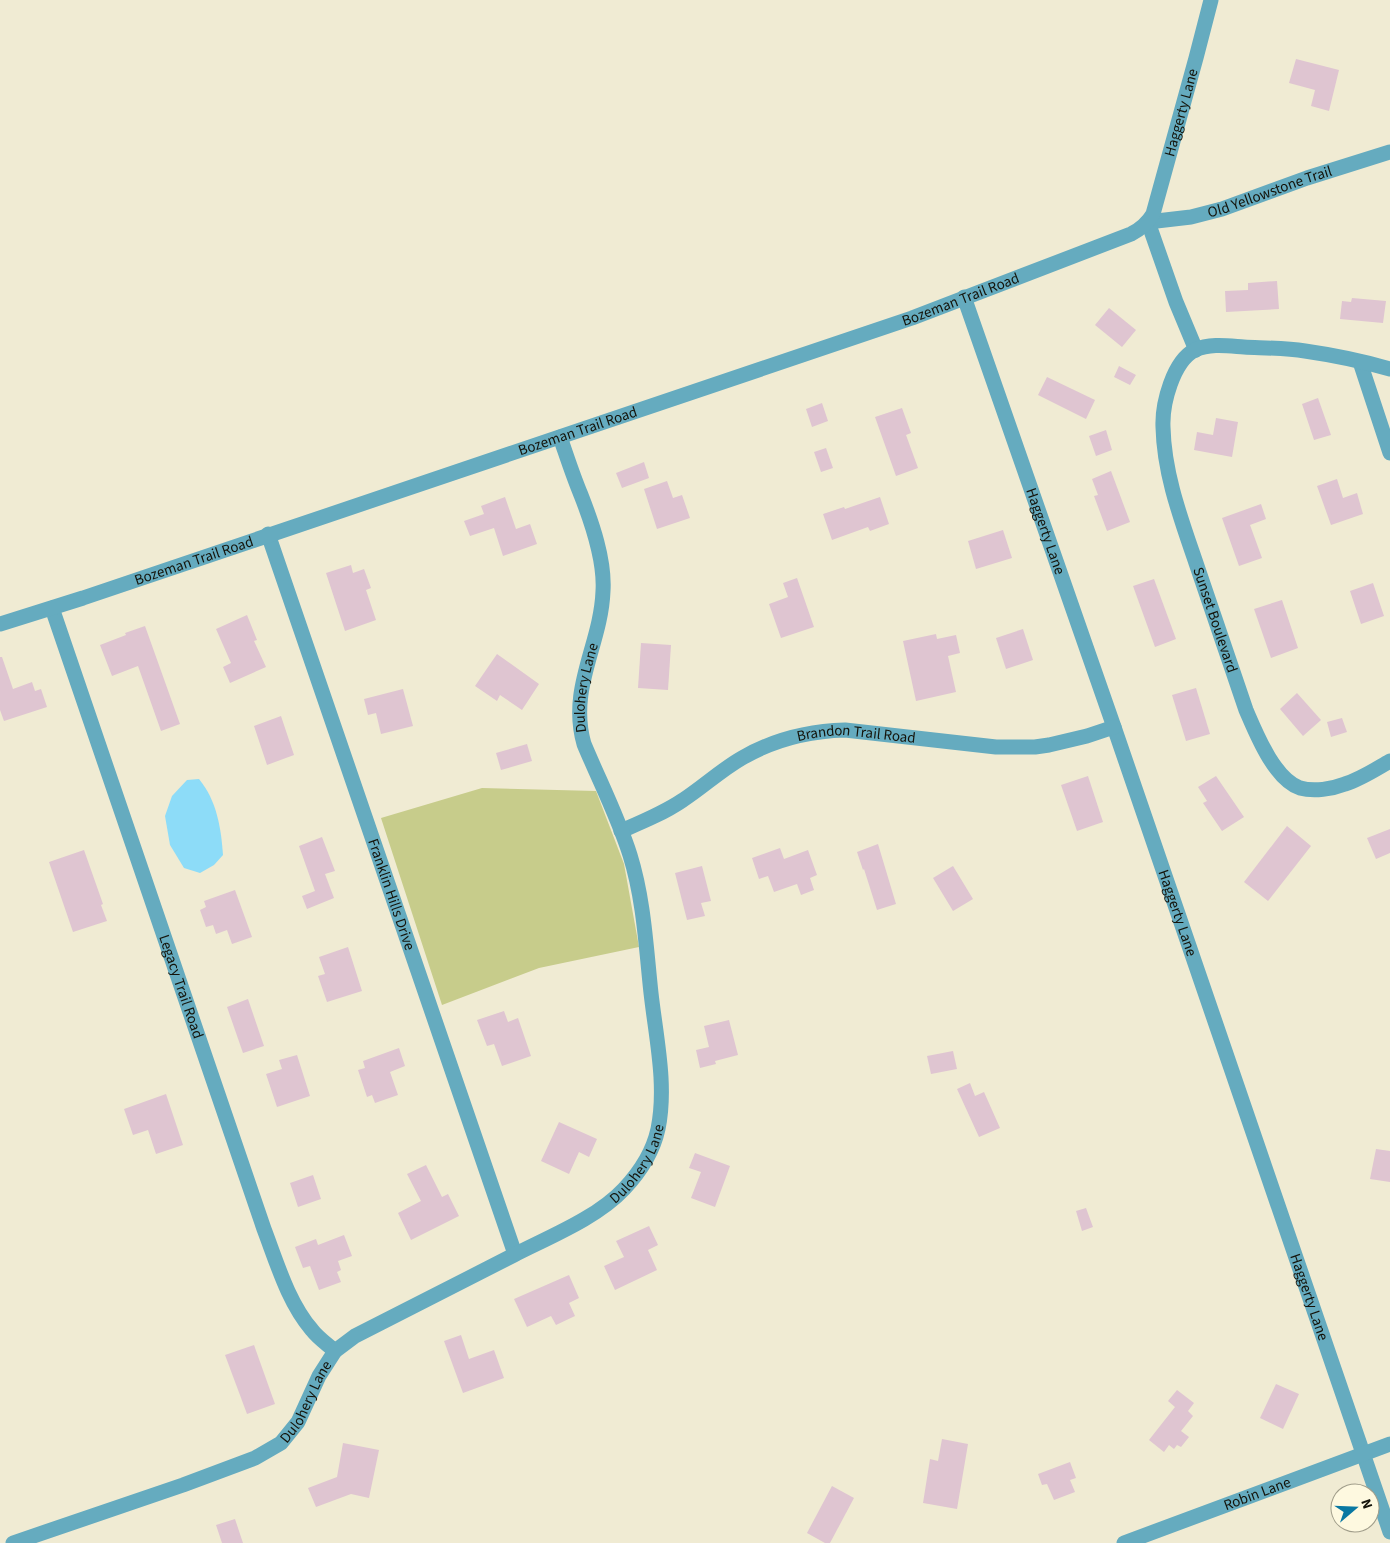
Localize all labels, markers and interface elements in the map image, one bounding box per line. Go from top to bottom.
street label: Haggerty Lane [1159,66,1203,159]
street label: Old Yellowstone Trail [1205,160,1335,223]
street label: Bozeman Trail Road [899,267,1022,331]
street label: Bozeman Trail Road [515,401,640,461]
street label: Haggerty Lane [1021,485,1071,577]
street label: Bozeman Trail Road [132,531,256,590]
street label: Sunset Boulevard [1188,564,1243,675]
street label: Dulohery Lane [569,640,603,734]
street label: Brandon Trail Road [795,719,917,748]
street label: Franklin Hills Drive [363,836,421,953]
street label: Haggerty Lane [1153,867,1202,959]
street label: Legacy Trail Road [154,932,209,1041]
street label: Dulohery Lane [605,1122,669,1208]
street label: Haggerty Lane [1285,1251,1334,1343]
street label: Dulohery Lane [275,1356,337,1447]
street label: Robin Lane [1220,1471,1294,1516]
north arrow [1330,1483,1380,1533]
text: N [1355,1496,1377,1512]

